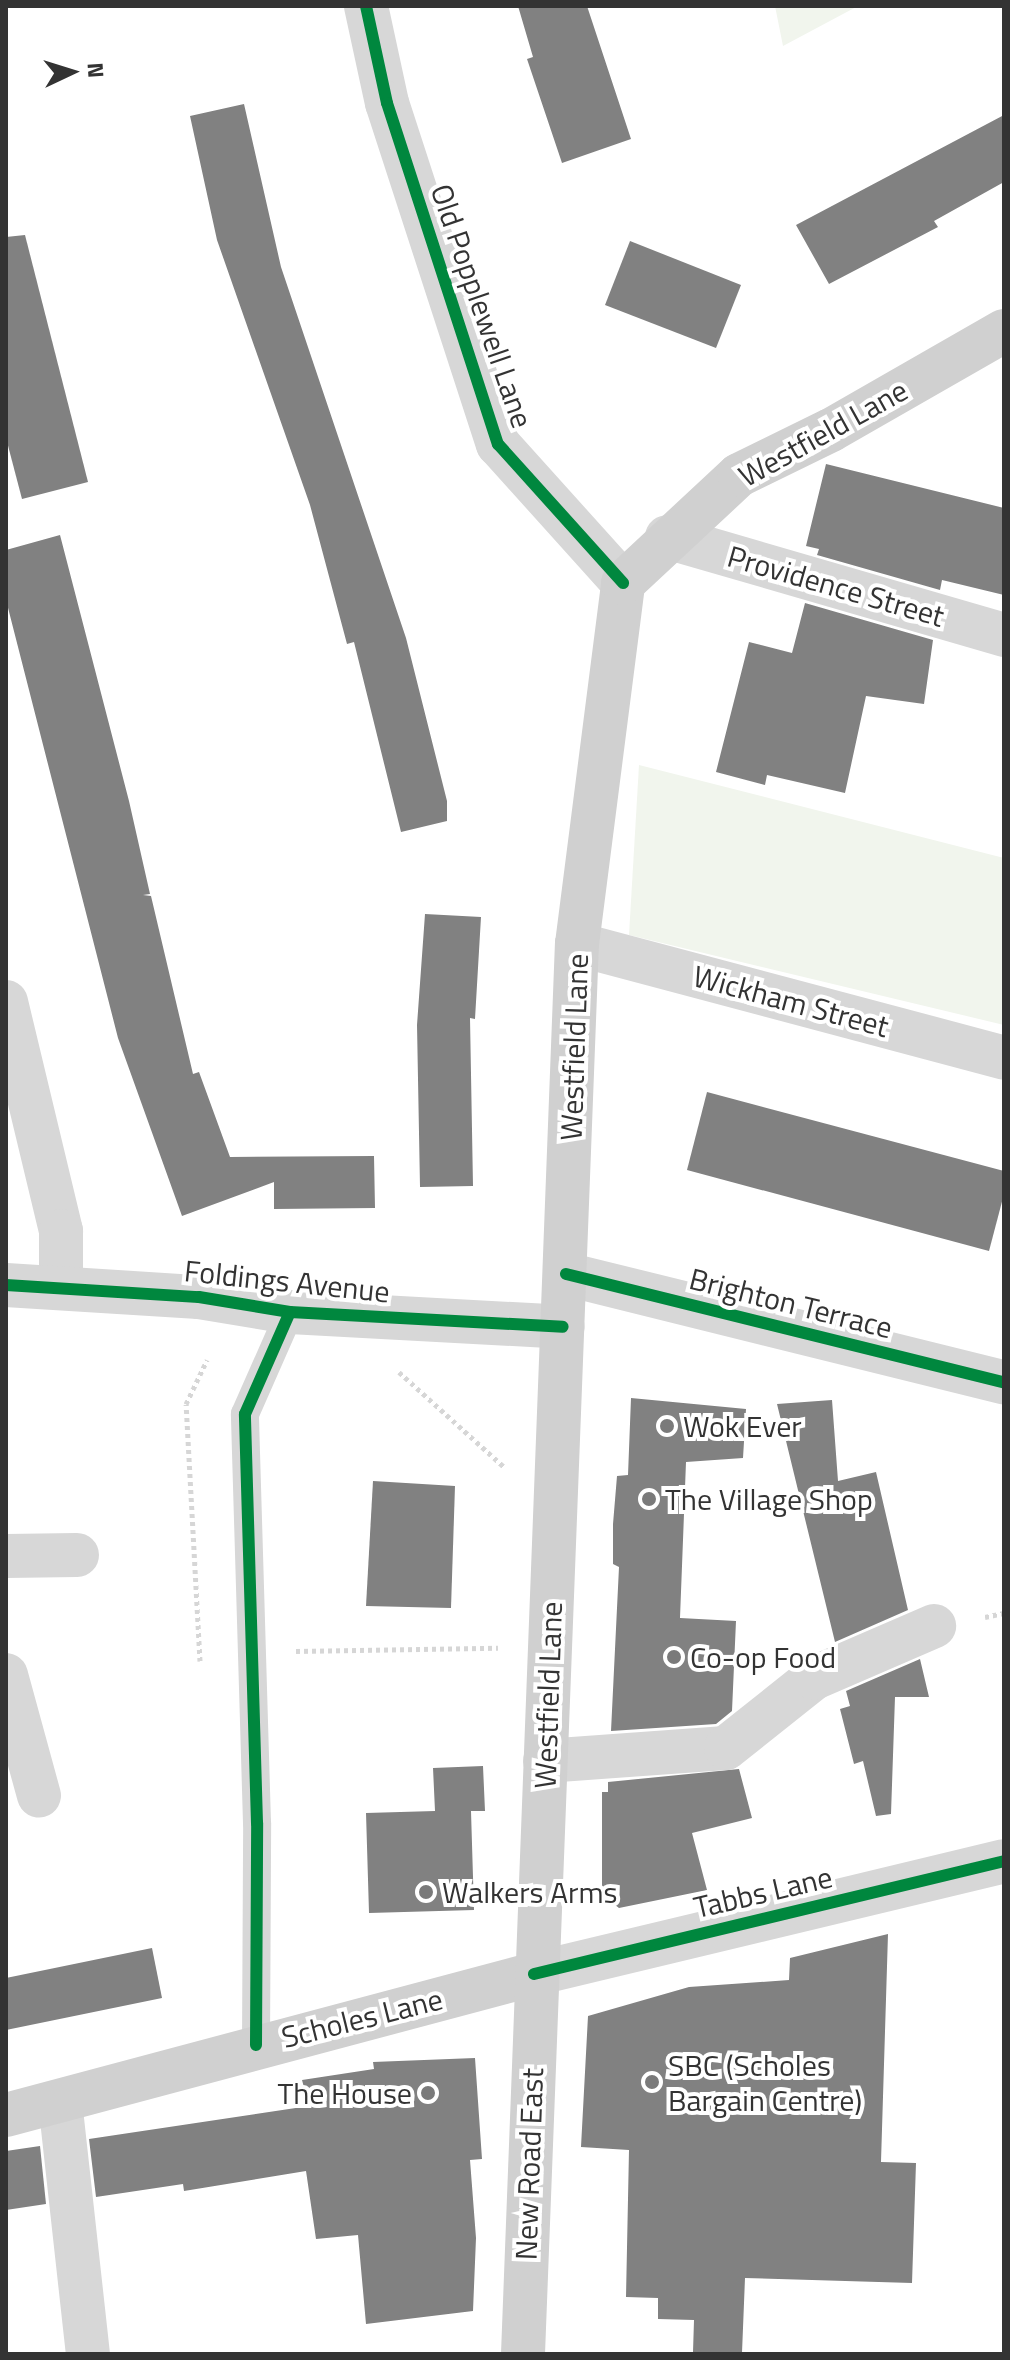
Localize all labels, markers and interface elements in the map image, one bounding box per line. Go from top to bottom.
north arrow [32,32,112,112]
text: N [78,62,113,79]
street label: Old Popplewell Lane [423,179,541,433]
street label: Westfield Lane [732,372,914,494]
street label: Providence Street [724,538,948,634]
street label: Westfield Lane [553,953,595,1141]
street label: Wickham Street [689,958,893,1044]
street label: Foldings Avenue [182,1252,392,1310]
street label: Brighton Terrace [686,1260,896,1346]
place label: Wok Ever [683,1408,802,1444]
marker: Wok Ever [658,1417,676,1435]
place label: The Village Shop [665,1481,873,1517]
marker: The Village Shop [640,1490,658,1508]
street label: Westfield Lane [527,1601,569,1789]
place label: Co-op Food [690,1639,836,1675]
marker: Co-op Food [665,1648,683,1666]
street label: Tabbs Lane [690,1859,836,1925]
place label: Walkers Arms [442,1874,617,1910]
marker: Walkers Arms [417,1883,435,1901]
street label: Scholes Lane [278,1981,446,2055]
place label: SBC (Scholes Bargain Centre) [668,2047,862,2118]
street label: New Road East [508,2067,550,2261]
marker: SBC (Scholes Bargain Centre) [643,2073,661,2091]
place label: The House [277,2075,412,2111]
marker: The House [419,2084,437,2102]

